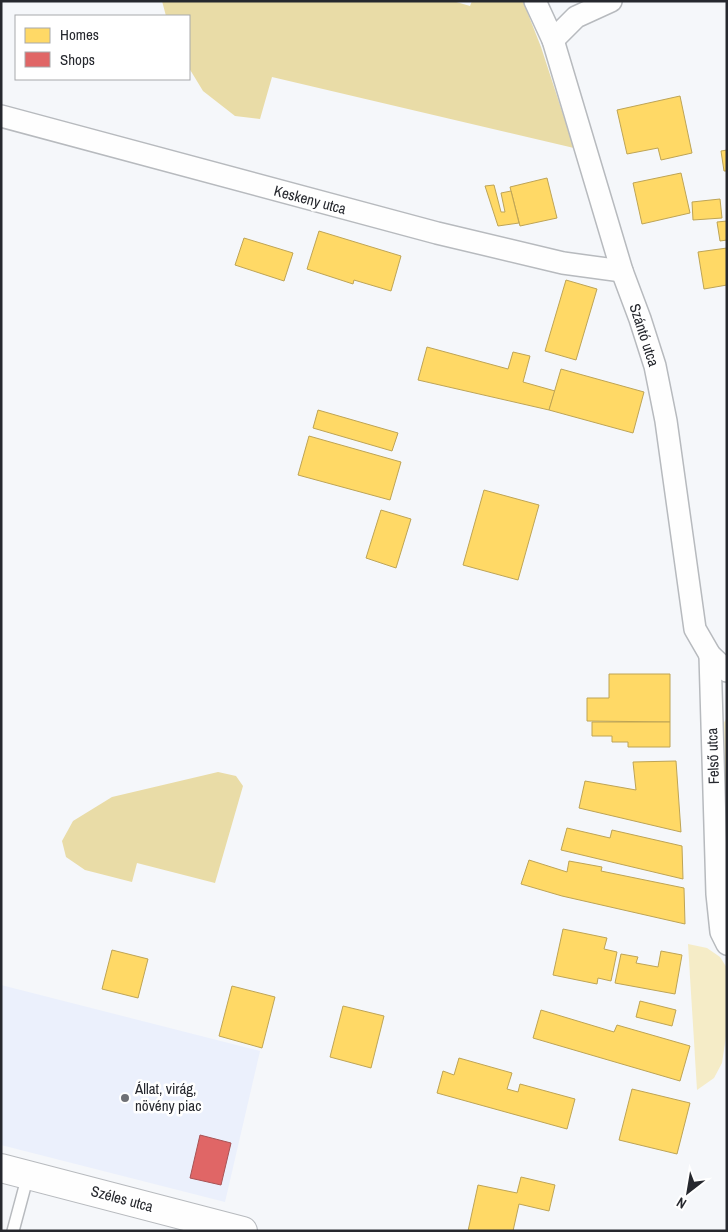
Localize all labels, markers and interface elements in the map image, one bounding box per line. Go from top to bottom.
legend [15,15,190,80]
text: Homes [60,24,99,45]
text: Shops [60,49,95,70]
street label: Keskeny utca [272,180,349,219]
street label: Szántó utca [624,301,665,369]
street label: Felső utca [701,727,724,784]
place label: Állat, virág, növény piac [134,1078,201,1116]
marker: Állat, virág, növény piac [119,1092,131,1104]
north arrow [663,1167,713,1217]
street label: Széles utca [89,1180,156,1217]
text: N [673,1193,689,1213]

